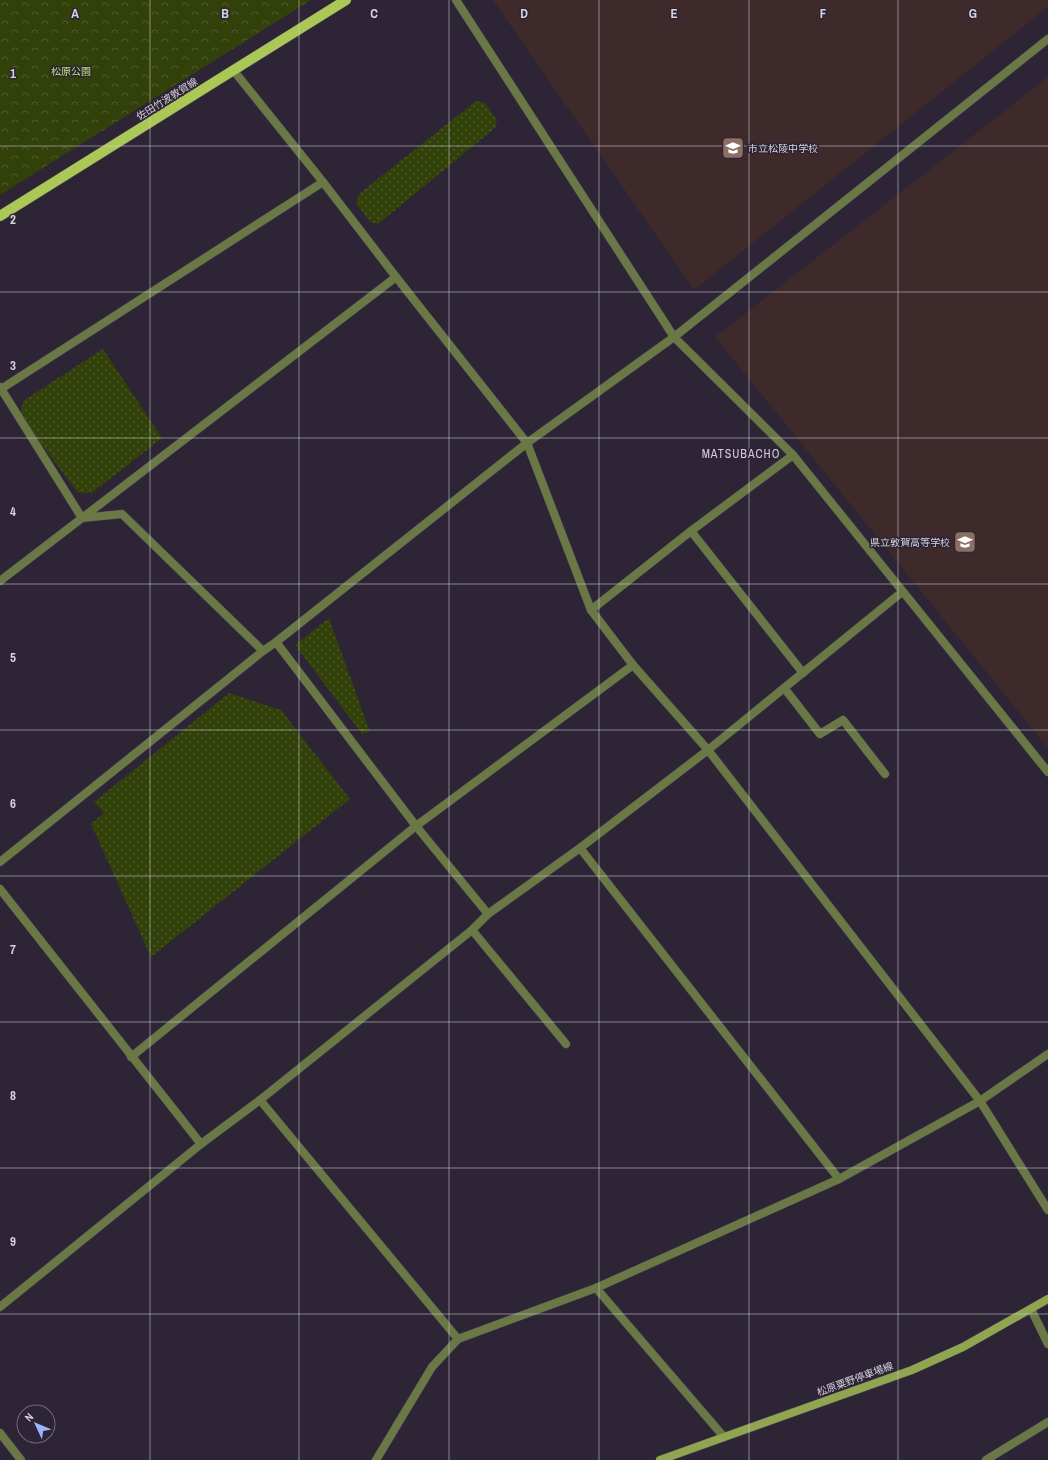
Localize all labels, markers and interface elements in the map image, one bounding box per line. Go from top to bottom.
text: A [71,5,79,22]
text: B [221,5,229,22]
text: C [370,5,378,22]
text: D [520,5,528,22]
text: E [670,5,678,22]
text: F [820,5,827,22]
text: G [969,5,977,22]
text: 1 [10,65,16,82]
park label: 松原公園 [51,65,91,78]
street label: 佐田竹波敦賀線 [134,75,200,123]
school or university icon: 市立松陵中学校 [720,135,746,161]
place label: 市立松陵中学校 [748,142,818,155]
text: 2 [10,211,16,228]
text: 3 [10,357,16,374]
district label: MATSUBACHO [702,446,780,462]
text: 4 [10,503,16,520]
school or university icon: 県立敦賀高等学校 [952,529,978,555]
place label: 県立敦賀高等学校 [870,536,950,549]
text: 5 [10,649,16,666]
text: 6 [10,795,16,812]
text: 7 [10,941,16,958]
text: 8 [10,1087,16,1104]
text: 9 [10,1233,16,1250]
street label: 松原粟野停車場線 [815,1359,895,1399]
north arrow [16,1404,56,1444]
text: N [22,1410,36,1424]

